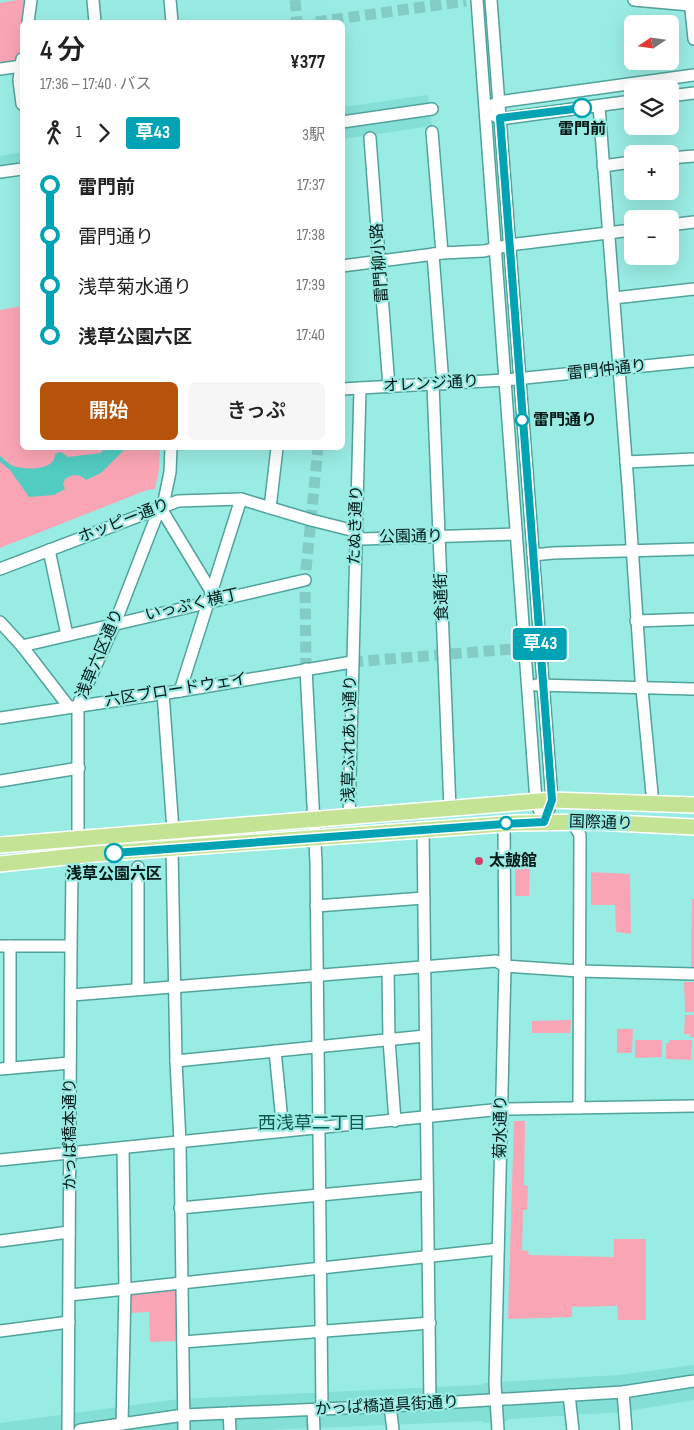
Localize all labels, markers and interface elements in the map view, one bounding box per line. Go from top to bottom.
north arrow [624,15,679,70]
map controls [624,15,679,265]
text: 4 分 [40,34,85,67]
text: ¥377 [290,51,325,74]
text: 17:36 – 17:40 · バス [40,75,152,94]
button: layers [624,80,679,135]
marker: 雷門前 [572,98,592,118]
icon: walk [40,119,68,147]
icon: forward [90,119,118,147]
place label: 雷門前 [558,120,606,139]
text: 草43 [136,122,170,143]
text: 1 [76,123,82,142]
text: 3駅 [302,126,325,145]
button: + [624,145,679,200]
text: 雷門前 [78,176,135,199]
text: 17:37 [297,176,325,195]
button: − [624,210,679,265]
street label: 雷門柳小路 [368,222,392,304]
text: 雷門通り [78,226,154,249]
text: 17:38 [296,226,325,245]
text: 浅草菊水通り [78,276,192,299]
text: 17:39 [296,276,325,295]
text: 浅草公園六区 [78,326,192,349]
text: 17:40 [296,326,325,345]
street label: 雷門仲通り [566,356,648,384]
street label: オレンジ通り [383,372,479,396]
button: 開始 [40,382,178,440]
button: きっぷ [188,382,325,440]
place label: 雷門通り [533,411,597,430]
marker: 雷門通り [515,413,529,427]
street label: たぬき通り [345,485,367,565]
street label: ホッピー通り [76,495,172,547]
street label: 公園通り [379,527,443,547]
street label: 食通街 [432,573,452,621]
street label: いっぷく横丁 [143,585,241,625]
street label: 浅草六区通り [72,606,128,702]
line badge: 草43 [511,628,569,660]
text: 草43 [523,633,557,654]
street label: 六区ブロードウェイ [103,669,249,711]
street label: 浅草ふれあい通り [339,675,361,803]
street label: 国際通り [569,812,633,834]
unlabelled marker [499,816,513,830]
marker: 浅草公園六区 [104,843,124,863]
place label: 太皷館 [489,852,537,871]
marker: 太皷館 [473,855,485,867]
place label: 浅草公園六区 [66,864,162,884]
street label: かっぱ橋本通り [61,1078,80,1190]
street label: 菊水通り [491,1095,511,1159]
district label: 西浅草二丁目 [258,1113,366,1134]
street label: かっぱ橋道具街通り [315,1393,459,1419]

